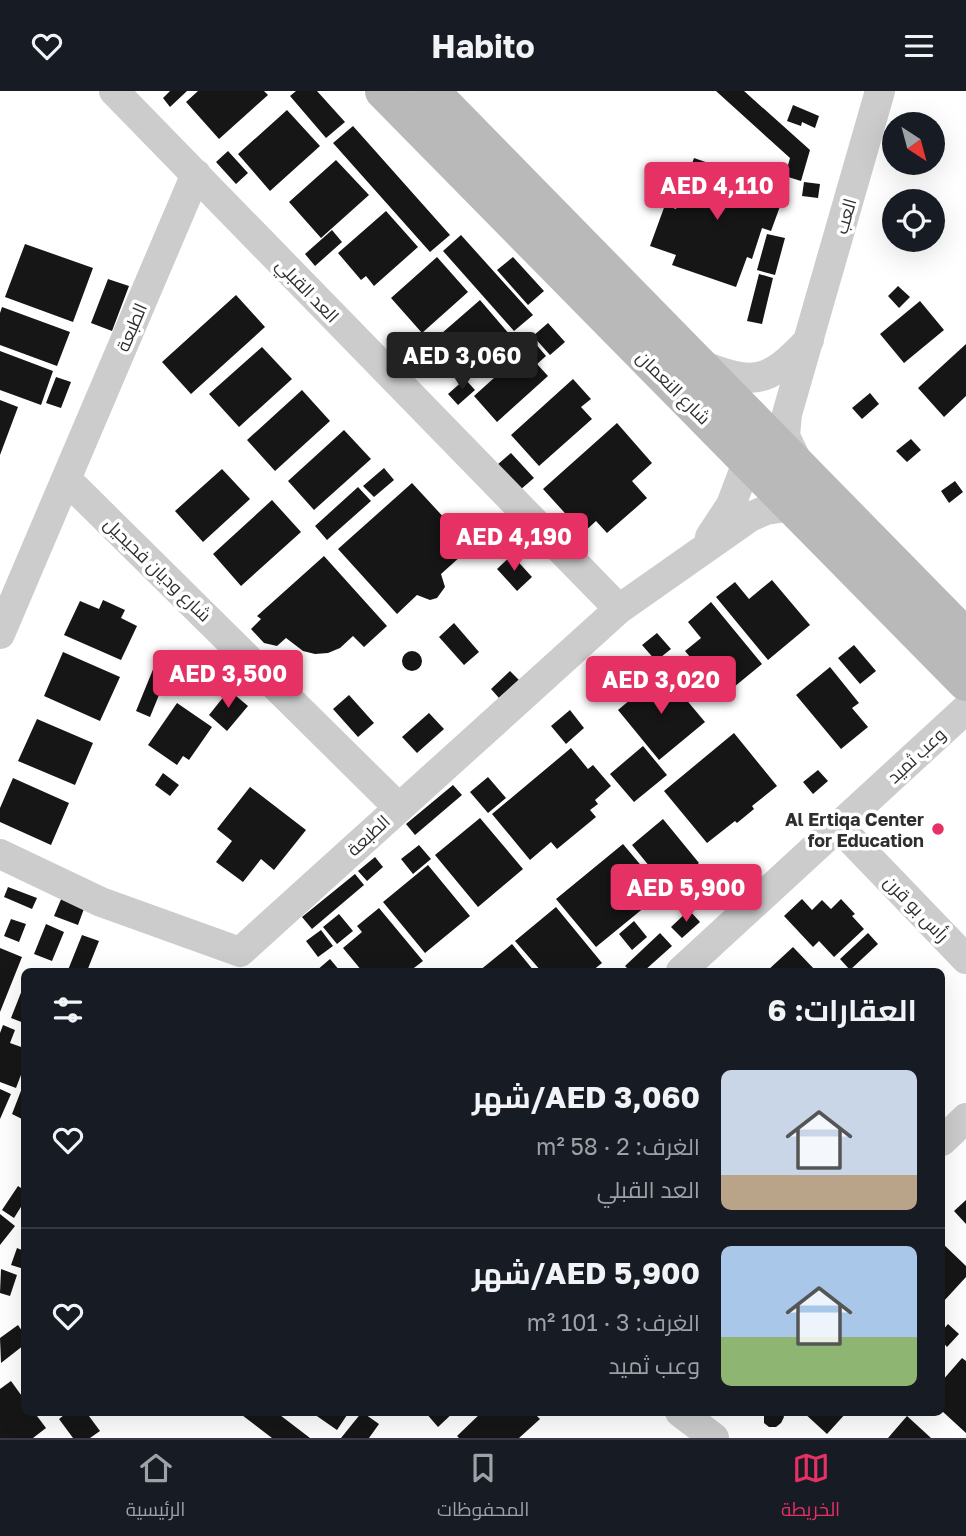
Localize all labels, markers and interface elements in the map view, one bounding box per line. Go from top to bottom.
icon: heart [28,27,66,65]
text: Habito [431,27,535,65]
icon: menu [900,27,938,65]
north arrow [882,112,945,175]
map controls [882,112,945,252]
pin: AED 4,110 [637,163,797,222]
text: AED 4,110 [660,171,774,199]
button: locate [882,189,945,252]
street label: العب [829,196,861,236]
street label: العد القبلي [269,253,344,330]
street label: الطبعة [111,299,151,355]
pin: AED 3,060 [382,333,542,392]
text: AED 3,060 [403,341,521,369]
street label: شارع النعمان [631,346,715,430]
street label: شارع وديان فحيحيل [99,512,216,627]
pin: AED 4,190 [434,513,594,573]
text: AED 4,190 [456,522,572,550]
pin: AED 3,500 [148,651,308,710]
pin: AED 3,020 [581,657,741,716]
text: AED 3,500 [169,659,287,687]
text: AED 3,020 [602,665,720,693]
street label: وعب ثميد [882,723,950,788]
place label: Al Ertiqa Center for Education [785,808,924,851]
street label: الطبعة [342,810,394,860]
marker: Al Ertiqa Center for Education [930,821,946,837]
pin: AED 5,900 [606,865,766,924]
street label: رأس بو قرن [879,870,954,947]
text: AED 5,900 [627,873,745,901]
icon: filters [49,991,87,1029]
text: العقارات: 6 [768,992,917,1028]
text: AED 3,060/شهر [472,1079,700,1115]
icon: home [777,1098,861,1182]
icon: heart [49,1121,87,1159]
text: الغرف: 2 · 58 m² [536,1132,700,1160]
text: العد القبلي [597,1175,700,1203]
text: AED 5,900/شهر [472,1255,700,1291]
icon: home [777,1274,861,1358]
icon: heart [49,1297,87,1335]
text: الغرف: 3 · 101 m² [527,1308,700,1336]
text: وعب ثميد [609,1351,700,1379]
tab: الرئيسية [126,1449,185,1527]
tab: المحفوظات [437,1449,529,1527]
tab: الخريطة [781,1449,840,1527]

